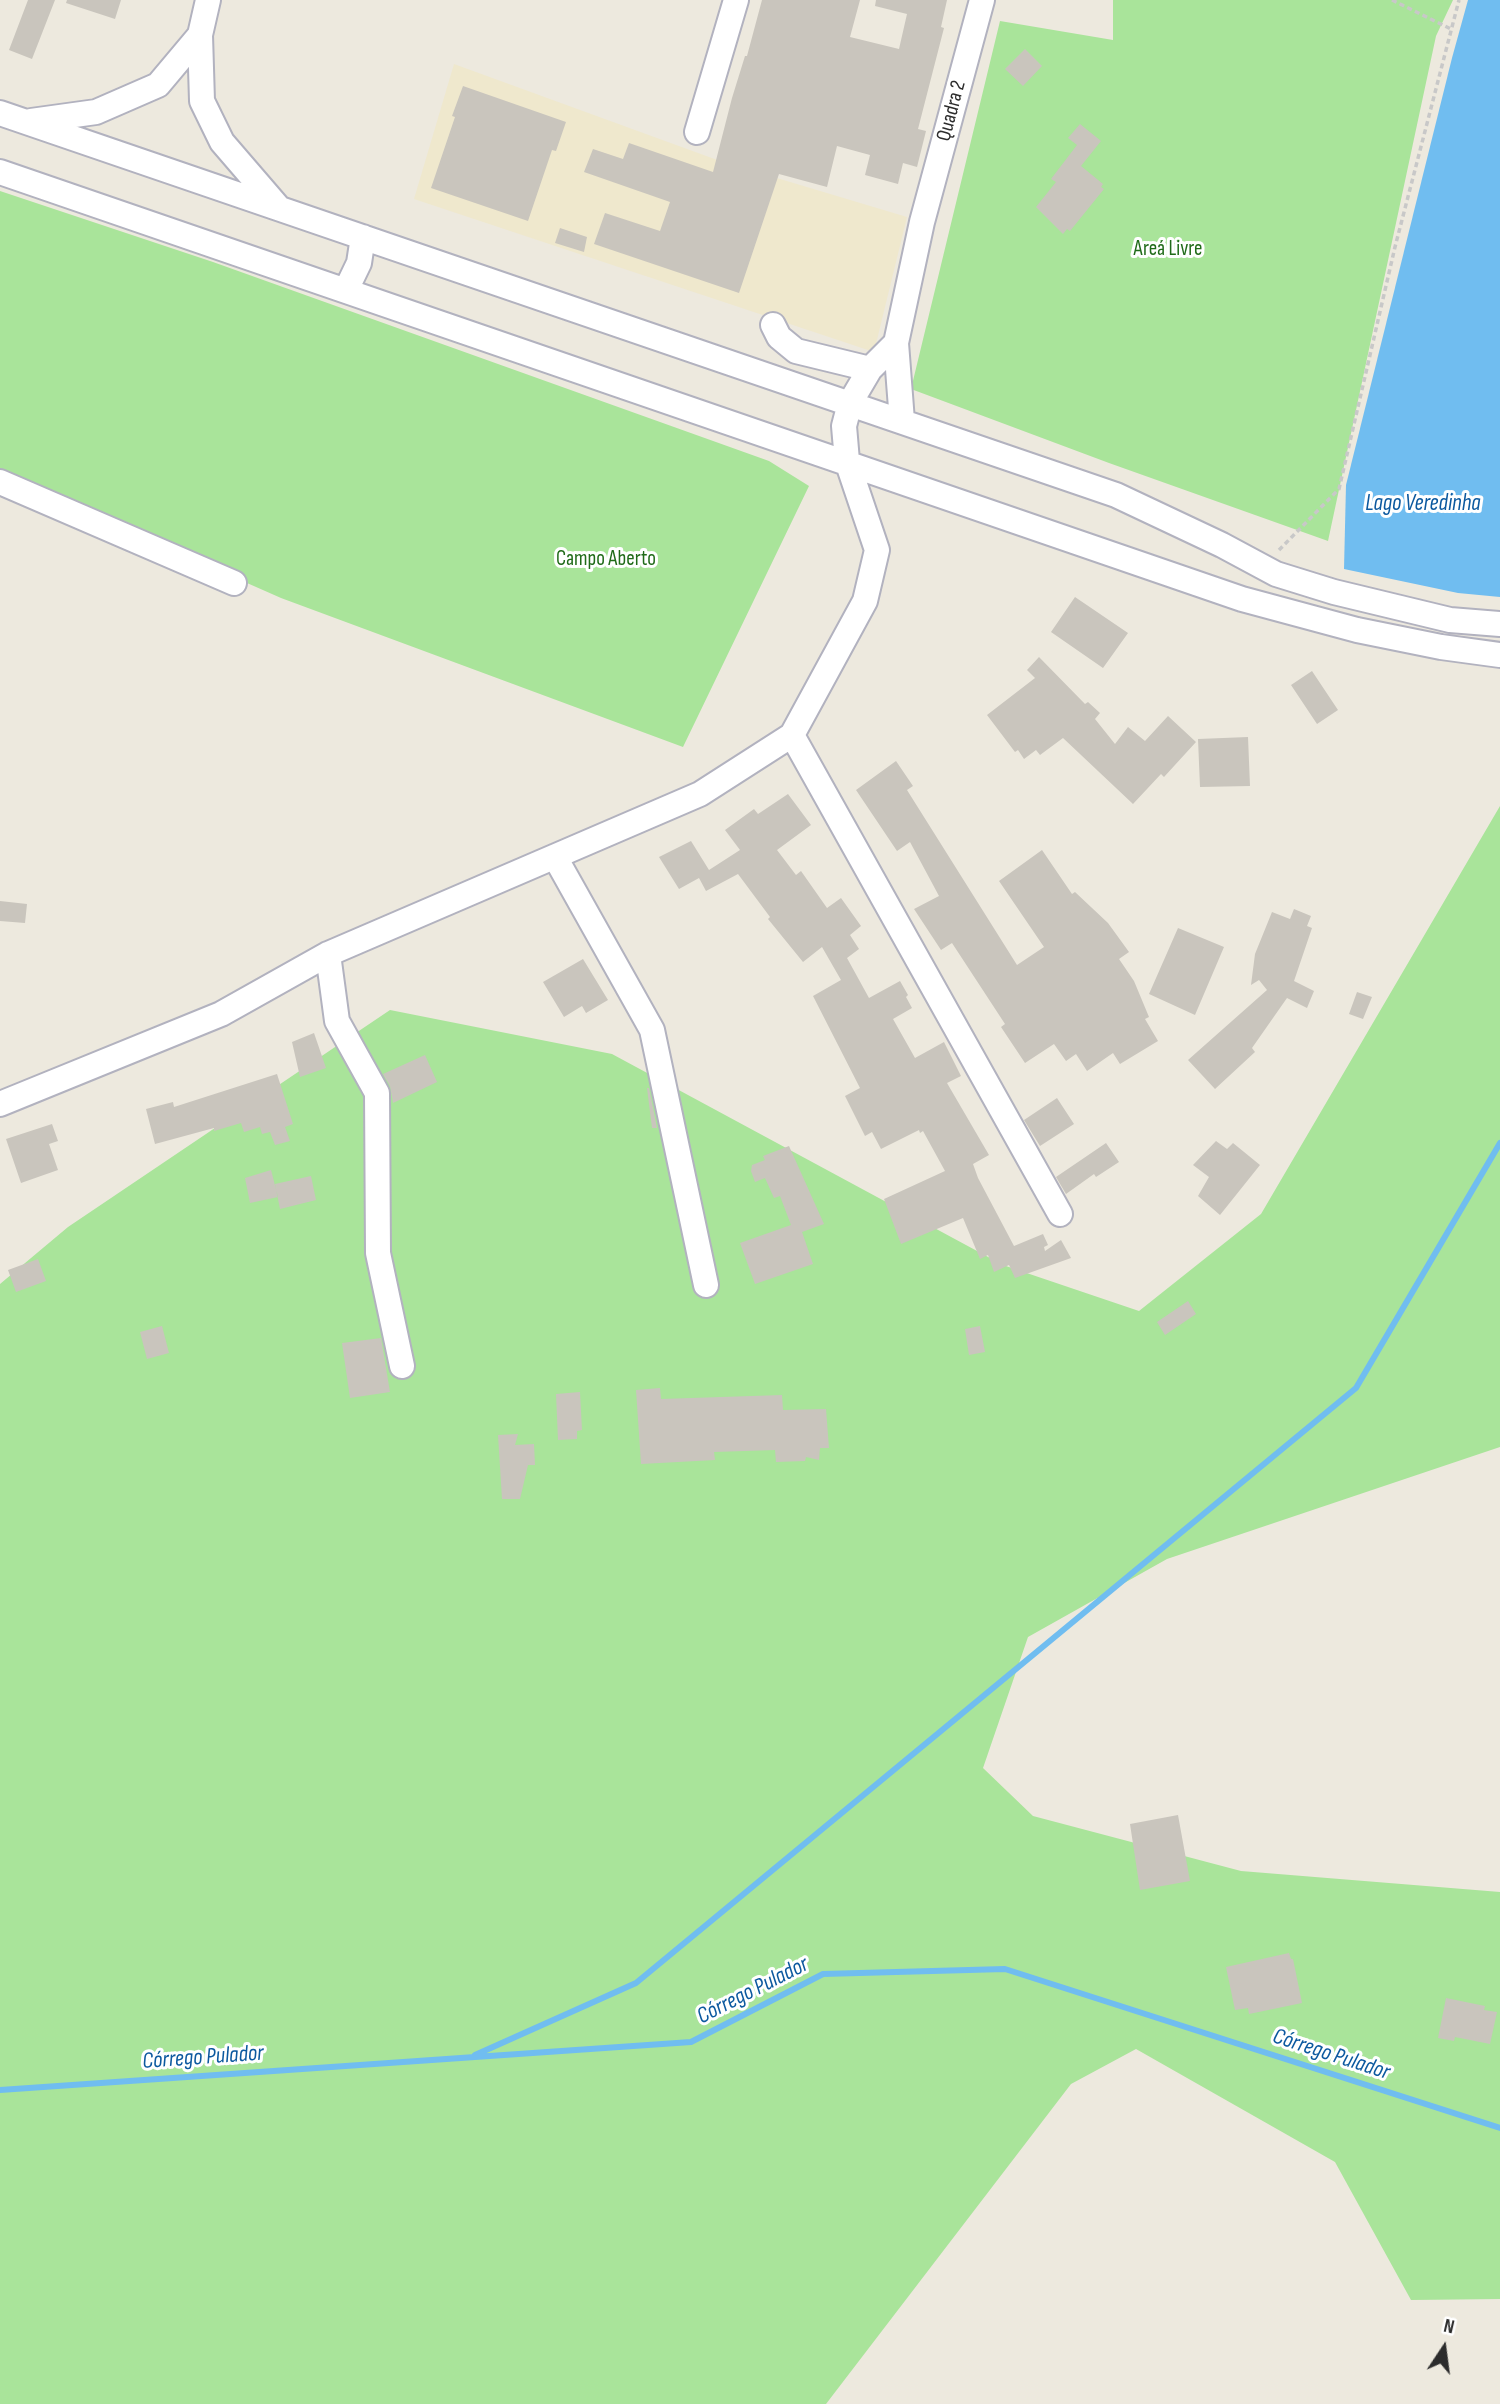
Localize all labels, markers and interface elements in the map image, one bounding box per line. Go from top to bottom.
street label: Quadra 2 [932,78,972,144]
park label: Areá Livre [1134,237,1202,263]
water label: Lago Veredinha [1365,490,1481,518]
park label: Campo Aberto [556,547,656,573]
water label: Córrego Pulador [693,1951,813,2031]
water label: Córrego Pulador [1269,2023,1393,2087]
water label: Córrego Pulador [141,2040,265,2076]
north arrow [1409,2313,1479,2383]
text: N [1441,2315,1456,2339]

